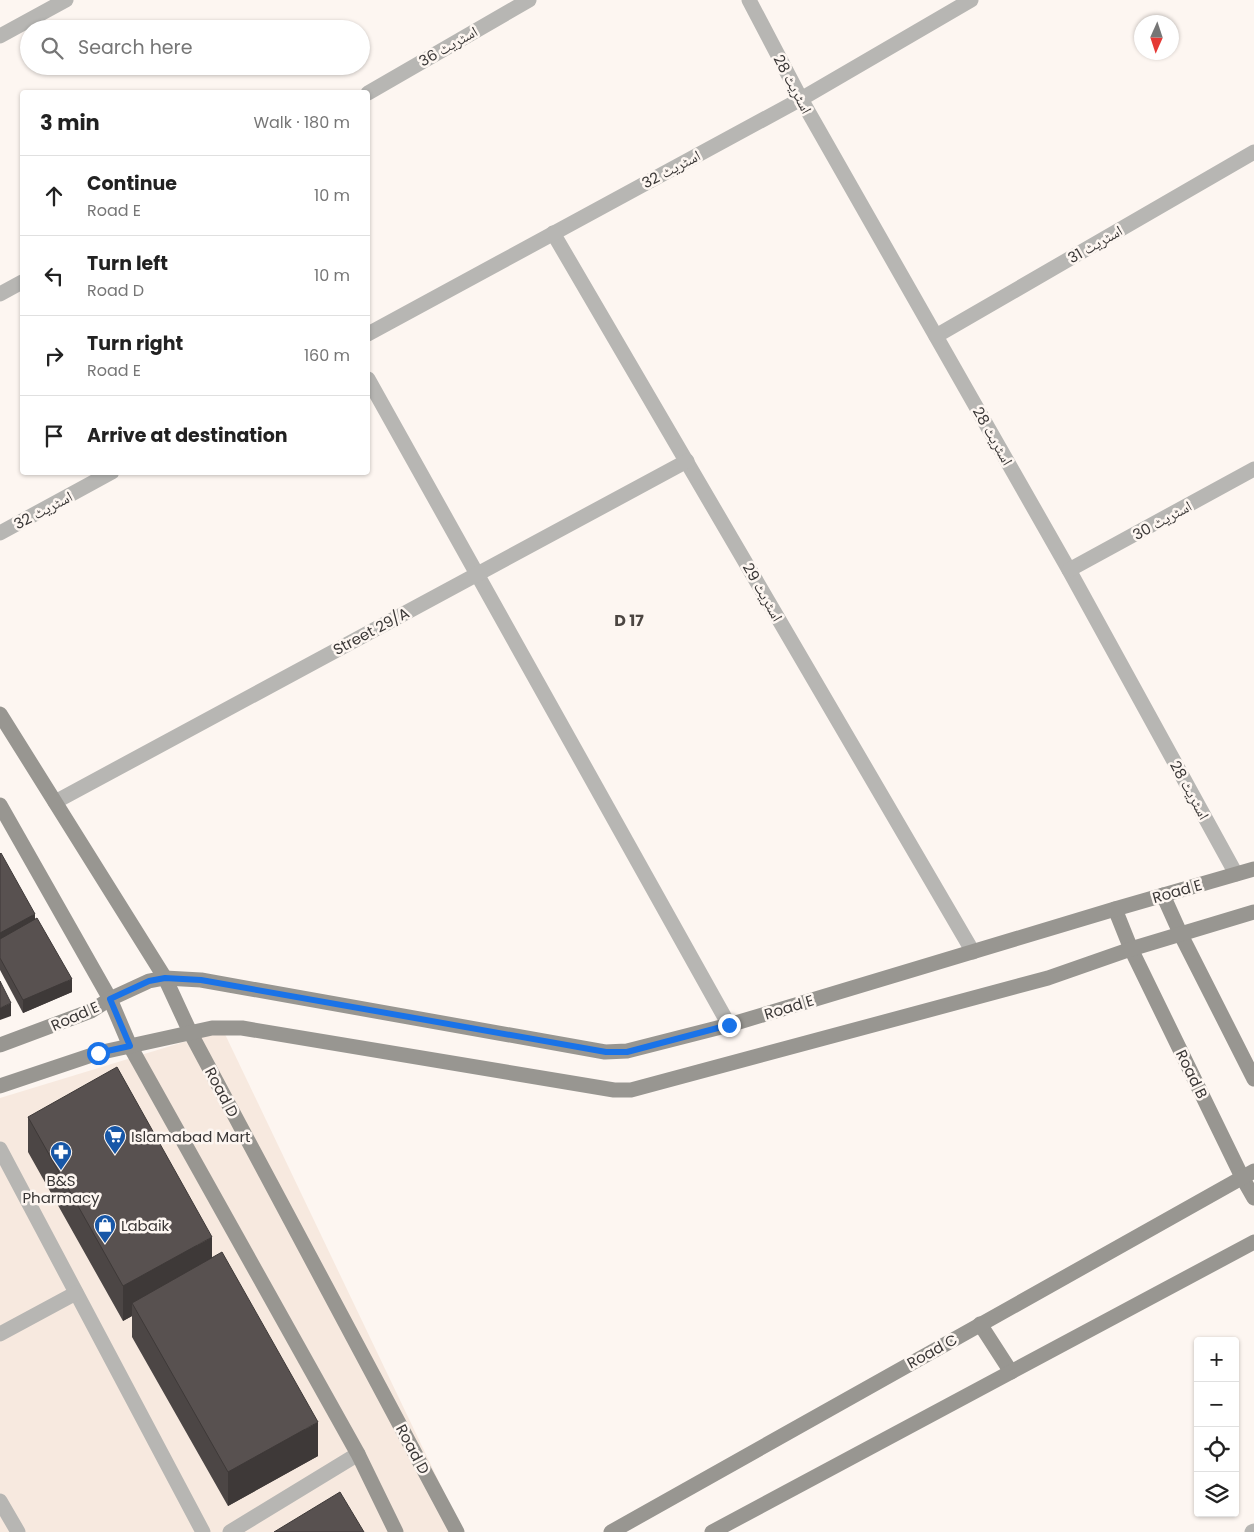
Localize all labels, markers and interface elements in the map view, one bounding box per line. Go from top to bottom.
north arrow [1134,15,1179,60]
search box [20,20,370,75]
street label: اسٹریٹ 36 [415,21,481,71]
icon: search [38,34,66,62]
text: Search here [78,34,192,61]
street label: اسٹریٹ 28 [769,51,817,117]
text: 3 min [40,108,100,137]
text: Walk · 180 m [253,111,350,134]
street label: اسٹریٹ 32 [638,145,704,193]
text: Continue [87,170,177,197]
icon: ahead [40,182,68,210]
text: 10 m [314,184,350,207]
text: Road E [87,199,141,222]
street label: اسٹریٹ 31 [1064,220,1126,268]
text: Turn left [87,250,168,277]
icon: left [40,262,68,290]
text: 10 m [314,264,350,287]
text: Road D [87,279,144,302]
text: Turn right [87,330,183,357]
icon: right [40,342,68,370]
text: 160 m [304,344,350,367]
text: Road E [87,359,141,382]
street label: اسٹریٹ 28 [968,403,1018,469]
icon: arrive [40,422,68,450]
text: Arrive at destination [87,422,288,449]
street label: اسٹریٹ 32 [10,486,76,534]
street label: اسٹریٹ 30 [1129,495,1195,545]
street label: اسٹریٹ 29 [738,559,788,625]
street label: Street 29/A [329,602,413,660]
district label: D 17 [614,609,644,632]
street label: اسٹریٹ 28 [1165,757,1215,823]
street label: Road E [1150,874,1204,908]
street label: Road E [762,990,816,1024]
street label: Road E [48,996,102,1036]
route end [718,1014,741,1037]
route start [87,1042,110,1065]
street label: Road B [1171,1046,1213,1102]
street label: Road D [200,1063,244,1121]
supermarket icon: Islamabad Mart [103,1124,127,1155]
place label: Islamabad Mart [131,1126,250,1147]
pharmacy icon: B&S Pharmacy [49,1140,73,1171]
place label: B&S Pharmacy [22,1170,100,1208]
shop icon: Labaik [93,1213,117,1244]
place label: Labaik [121,1215,170,1236]
street label: Road C [903,1329,961,1373]
map controls [1194,1337,1239,1517]
button: + [1194,1337,1239,1382]
button: − [1194,1382,1239,1427]
street label: Road D [391,1420,435,1478]
button: locate [1194,1427,1239,1472]
button: layers [1194,1472,1239,1517]

